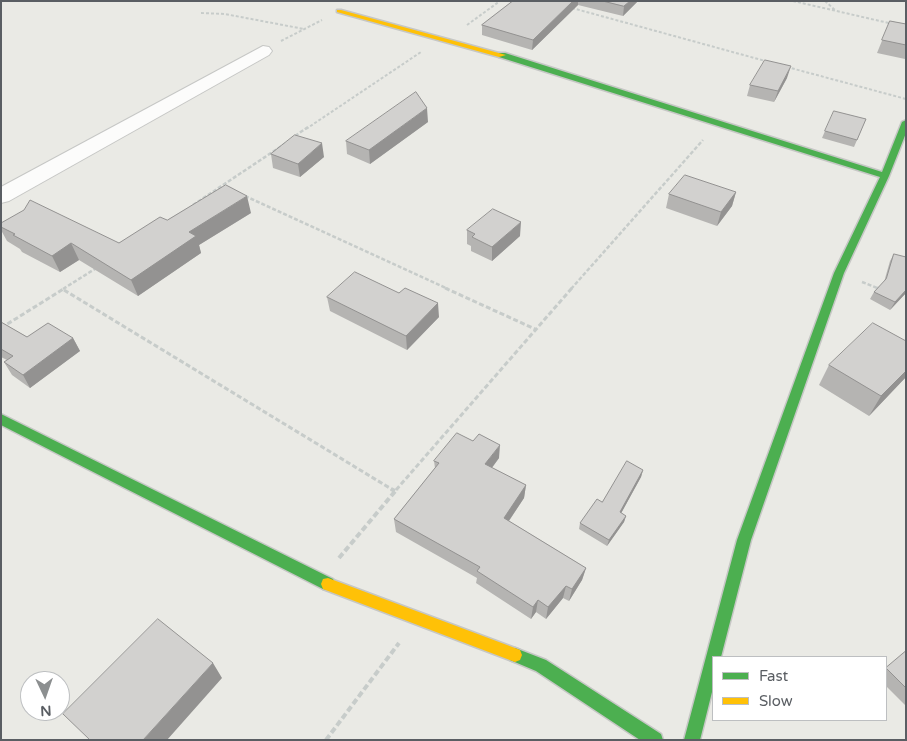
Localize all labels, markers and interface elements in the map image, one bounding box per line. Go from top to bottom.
legend [712,656,887,721]
text: Fast [759,667,788,685]
north arrow [20,671,70,721]
text: Slow [759,692,793,710]
text: N [40,702,52,719]

